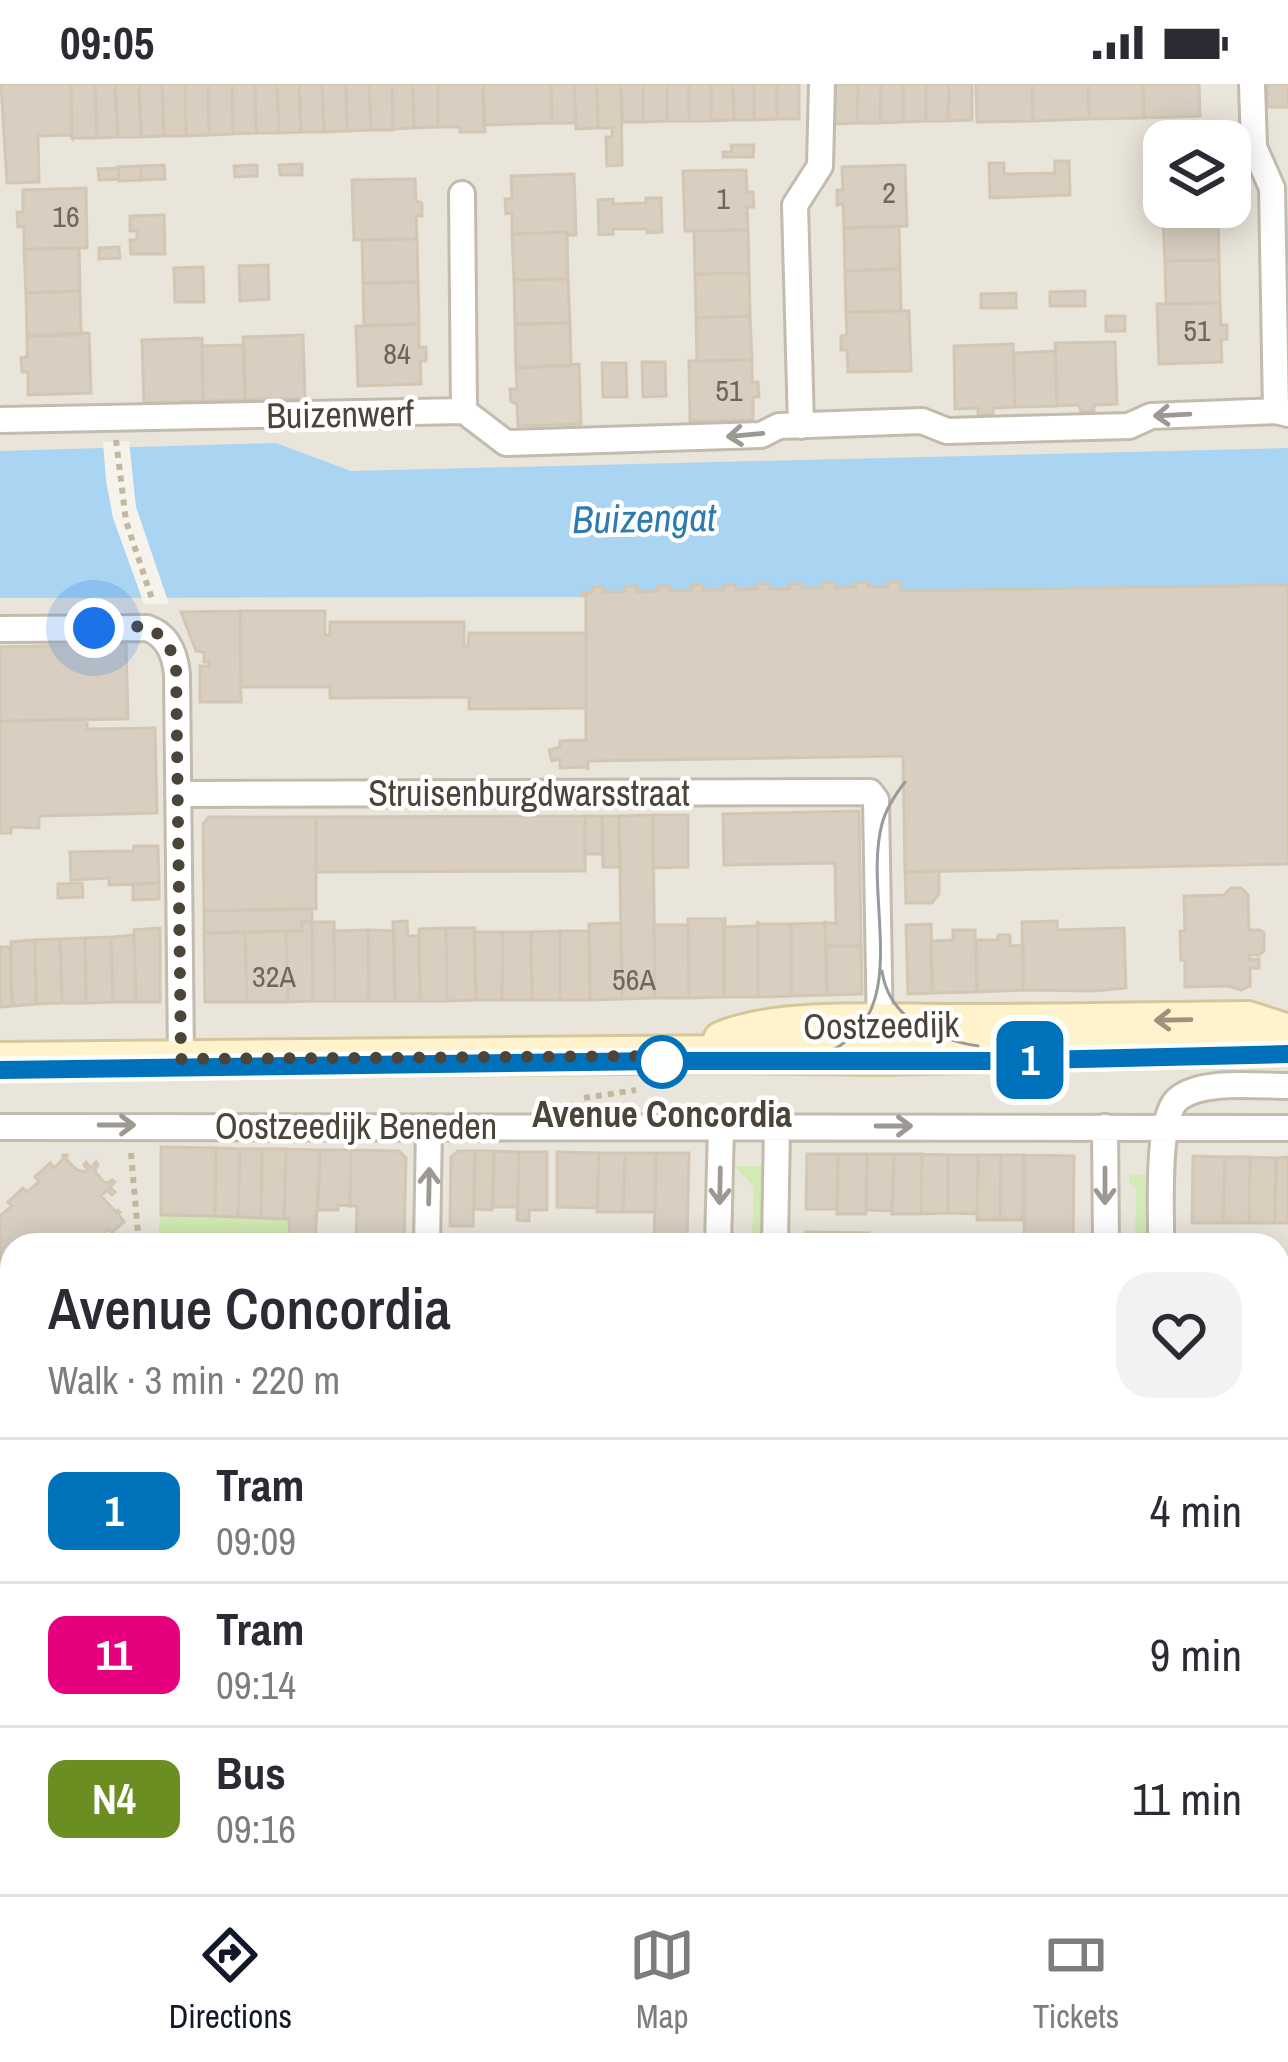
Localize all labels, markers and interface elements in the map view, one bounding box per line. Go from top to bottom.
text: 09:05 [60,12,154,73]
map controls [1143,120,1251,228]
button: layers [1143,120,1251,228]
house number: 2 [882,172,896,212]
house number: 1 [716,178,730,218]
house number: 16 [52,196,80,236]
house number: 51 [1183,310,1211,350]
house number: 84 [383,333,411,373]
house number: 51 [715,370,743,410]
street label: Buizenwerf [266,389,415,439]
one-way arrow [1153,404,1192,427]
one-way arrow [727,424,766,447]
water label: Buizengat [572,491,718,545]
your location [64,598,124,658]
street label: Struisenburgdwarsstraat [368,769,690,817]
house number: 32A [252,956,296,996]
house number: 56A [612,959,656,999]
street label: Oostzeedijk [803,1000,960,1050]
one-way arrow [1154,1009,1193,1032]
line badge: 1 [991,1021,1069,1099]
text: 1 [1020,1032,1040,1088]
marker: Avenue Concordia [637,1037,687,1087]
place label: Avenue Concordia [532,1090,792,1138]
street label: Oostzeedijk Beneden [215,1102,497,1150]
one-way arrow [97,1114,136,1137]
one-way arrow [874,1115,913,1137]
one-way arrow [708,1166,731,1205]
one-way arrow [1094,1166,1117,1205]
one-way arrow [417,1167,440,1206]
text: Avenue Concordia [48,1270,451,1347]
button: heart [1116,1272,1242,1398]
text: Walk · 3 min · 220 m [48,1354,340,1406]
text: Tram [216,1454,304,1515]
text: 4 min [1150,1480,1242,1541]
text: 1 [104,1483,124,1539]
text: 09:09 [216,1515,296,1567]
text: Tram [216,1598,304,1659]
text: 9 min [1150,1624,1242,1685]
text: 11 [96,1627,132,1683]
text: 09:14 [216,1659,296,1711]
text: Bus [216,1742,286,1803]
text: 11 min [1132,1768,1242,1829]
text: N4 [92,1771,136,1827]
text: 09:16 [216,1803,296,1855]
tab: Directions [169,1922,292,2038]
tab: Map [629,1922,695,2038]
tab: Tickets [1033,1922,1119,2038]

